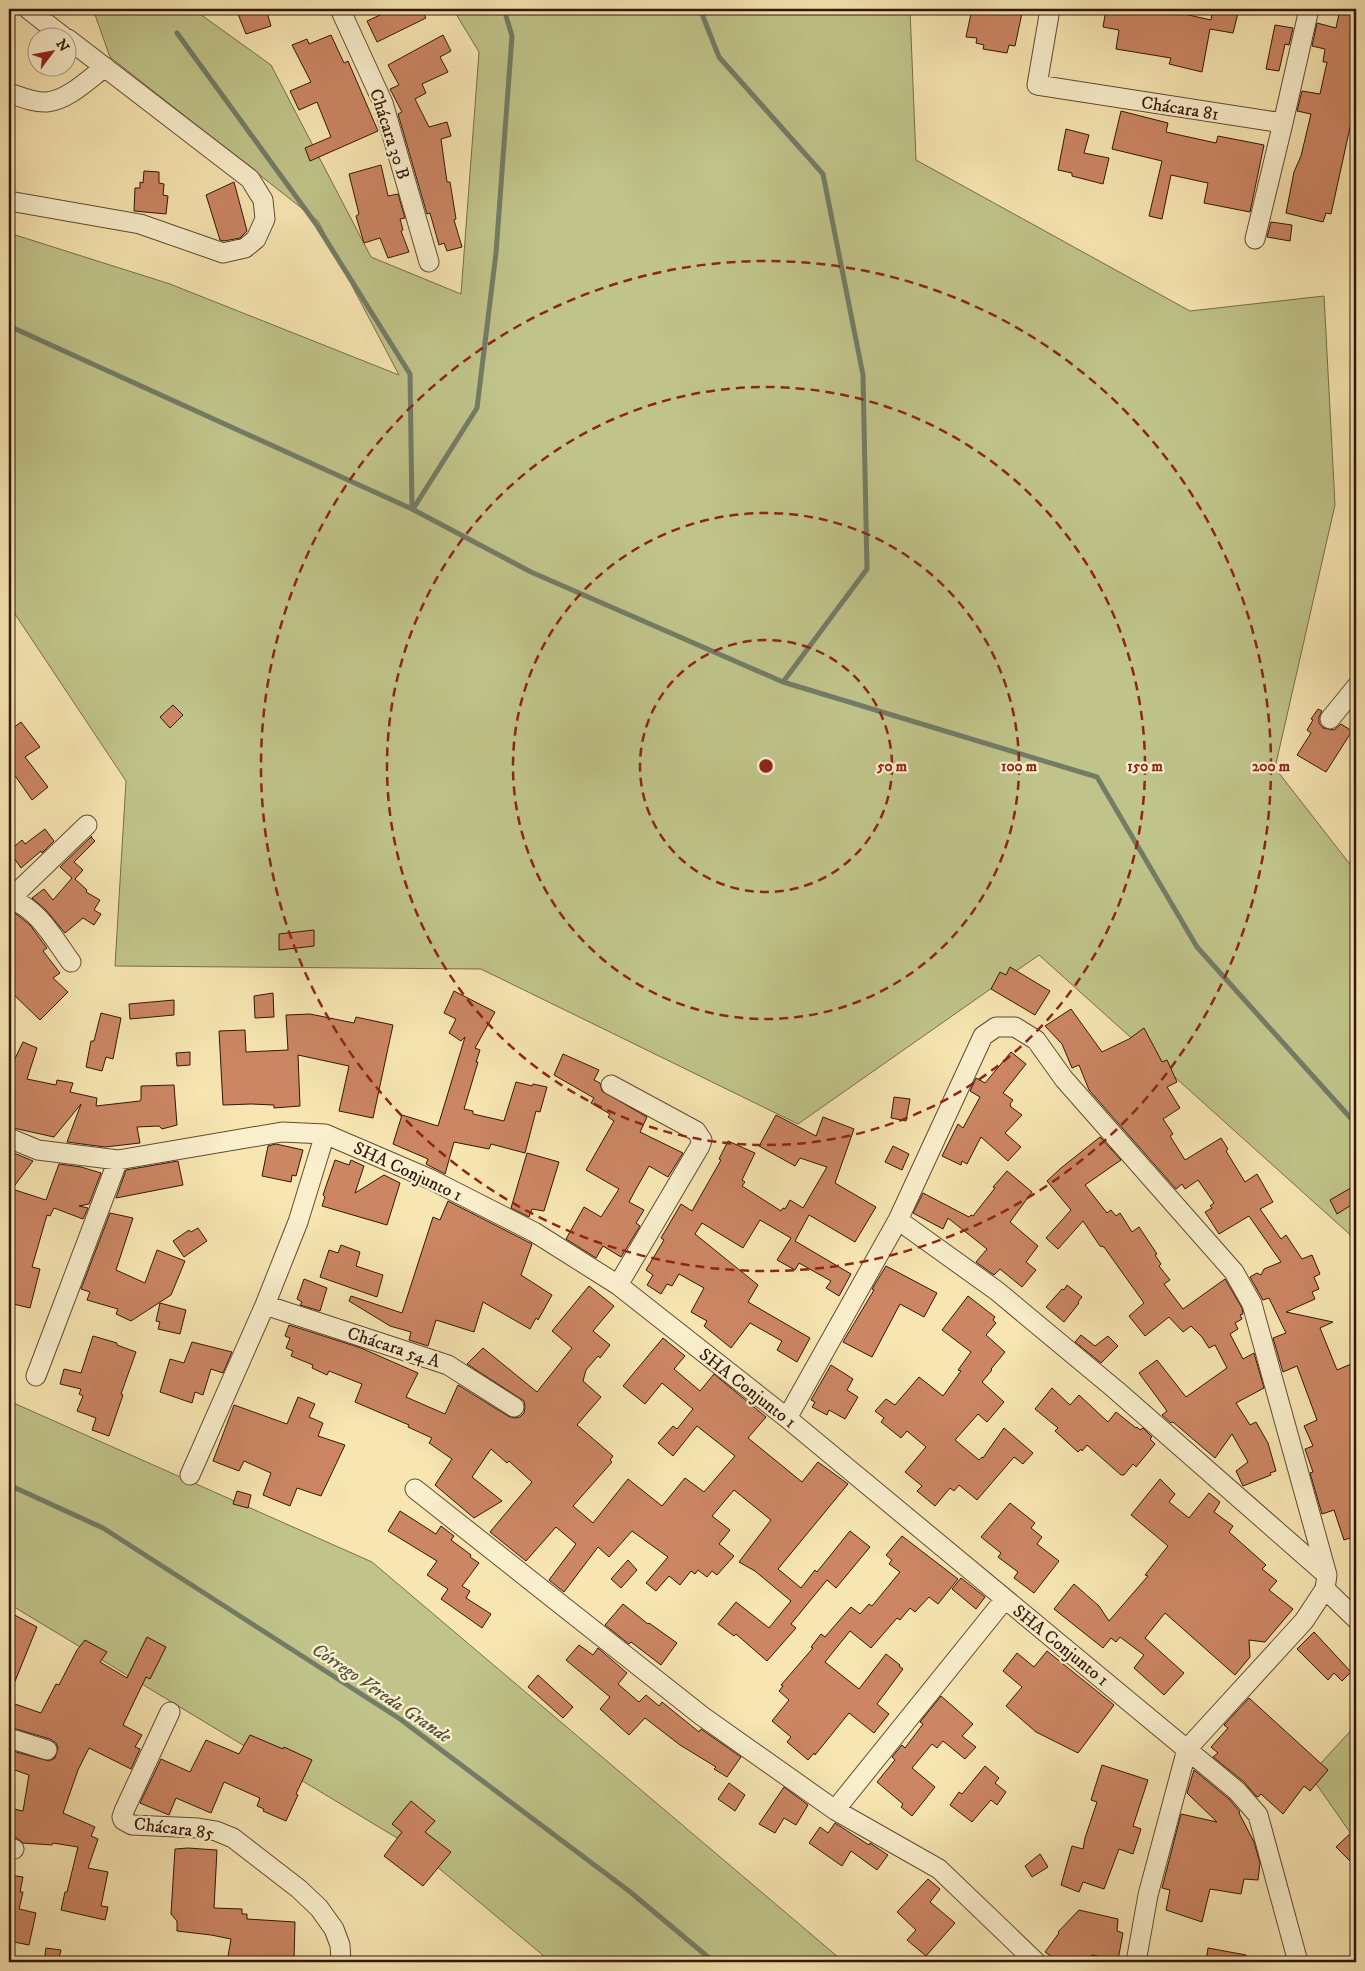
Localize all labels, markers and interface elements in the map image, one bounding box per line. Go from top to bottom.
north arrow [28,28,78,78]
text: N [51,36,73,56]
street label: Chácara 30 B [364,86,414,183]
street label: Chácara 81 [1139,92,1220,126]
centre of rings [757,757,775,775]
text: 50 m [876,757,908,776]
text: 100 m [1001,757,1038,776]
text: 150 m [1127,757,1163,776]
text: 200 m [1252,757,1291,776]
street label: SHA Conjunto 1 [350,1137,465,1207]
street label: Chácara 54 A [344,1323,443,1373]
street label: SHA Conjunto 1 [694,1344,800,1434]
street label: SHA Conjunto 1 [1008,1600,1113,1691]
water label: Córrego Vereda Grande [307,1638,456,1749]
street label: Chácara 85 [133,1813,215,1845]

